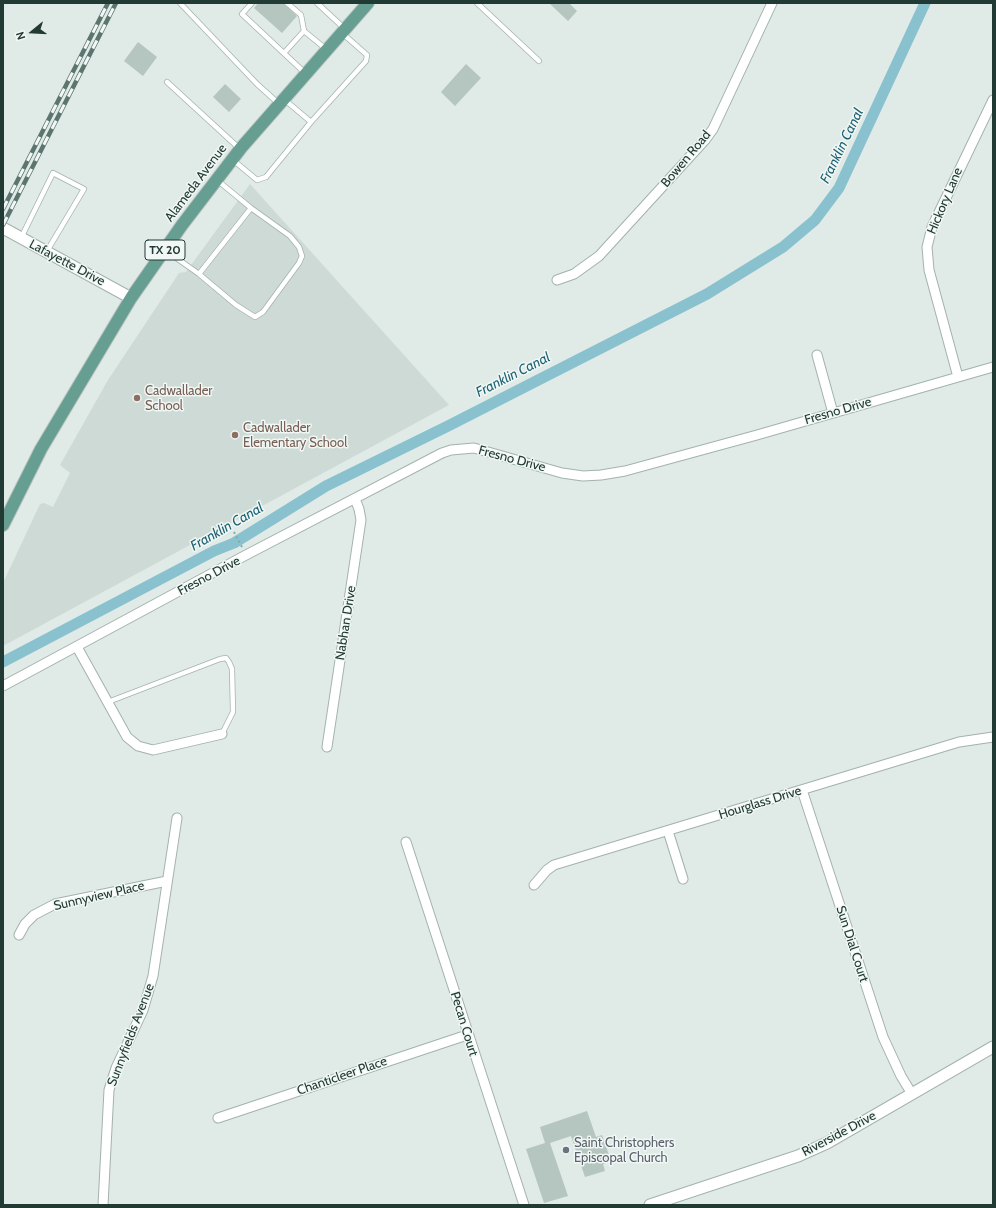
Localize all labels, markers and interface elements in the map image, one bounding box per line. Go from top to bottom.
north arrow [12,12,52,52]
text: N [13,30,28,42]
water label: Franklin Canal [817,106,867,186]
street label: Bowen Road [658,127,714,191]
street label: Alameda Avenue [162,141,230,225]
street label: Hickory Lane [924,165,966,237]
street label: Lafayette Drive [26,237,108,289]
road number: TX 20 [145,240,185,260]
water label: Franklin Canal [473,349,553,401]
place label: Cadwallader School [145,383,212,414]
marker: Cadwallader School [132,393,142,403]
street label: Fresno Drive [803,394,873,428]
place label: Cadwallader Elementary School [243,420,347,451]
marker: Cadwallader Elementary School [230,430,240,440]
street label: Fresno Drive [477,443,547,475]
water label: Franklin Canal [188,499,266,555]
street label: Fresno Drive [175,553,243,599]
street label: Nabhan Drive [332,585,360,661]
street label: Hourglass Drive [717,783,803,823]
street label: Sunnyview Place [52,878,146,914]
street label: Sun Dial Court [832,904,872,984]
street label: Sunnyfields Avenue [104,981,158,1089]
street label: Pecan Court [447,990,481,1058]
street label: Chanticleer Place [295,1053,389,1099]
street label: Riverside Drive [799,1108,879,1160]
place label: Saint Christophers Episcopal Church [574,1135,674,1166]
marker: Saint Christophers Episcopal Church [561,1145,571,1155]

